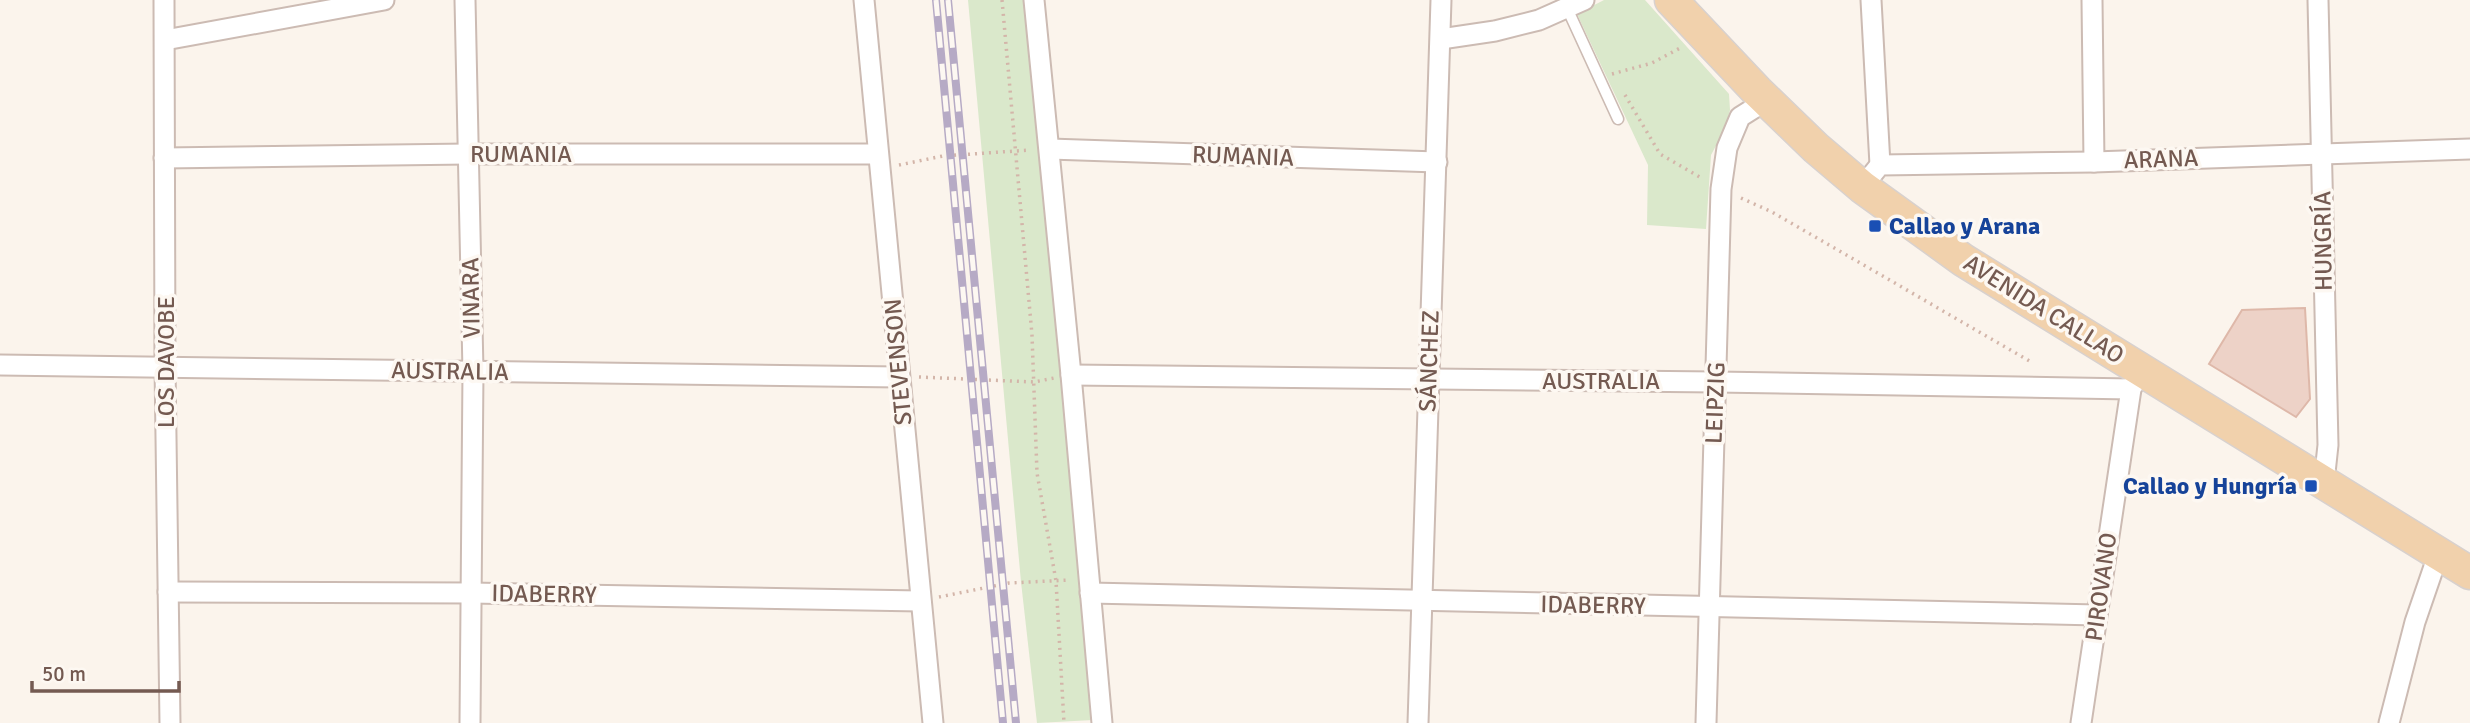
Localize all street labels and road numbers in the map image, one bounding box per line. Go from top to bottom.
street label: RUMANIA [470,139,572,169]
street label: RUMANIA [1191,139,1295,173]
street label: ARANA [2123,143,2199,175]
street label: HUNGRÍA [2307,190,2339,291]
street label: AVENIDA CALLAO [1958,248,2130,370]
street label: VINARA [455,257,487,339]
street label: LOS DAVOBE [151,296,181,428]
street label: STEVENSON [878,297,918,427]
street label: SÁNCHEZ [1412,309,1446,413]
street label: AUSTRALIA [391,355,510,387]
street label: LEIPZIG [1699,362,1731,444]
street label: AUSTRALIA [1542,366,1660,396]
street label: PIROVANO [2079,531,2123,643]
street label: IDABERRY [491,578,597,610]
street label: IDABERRY [1540,589,1646,621]

